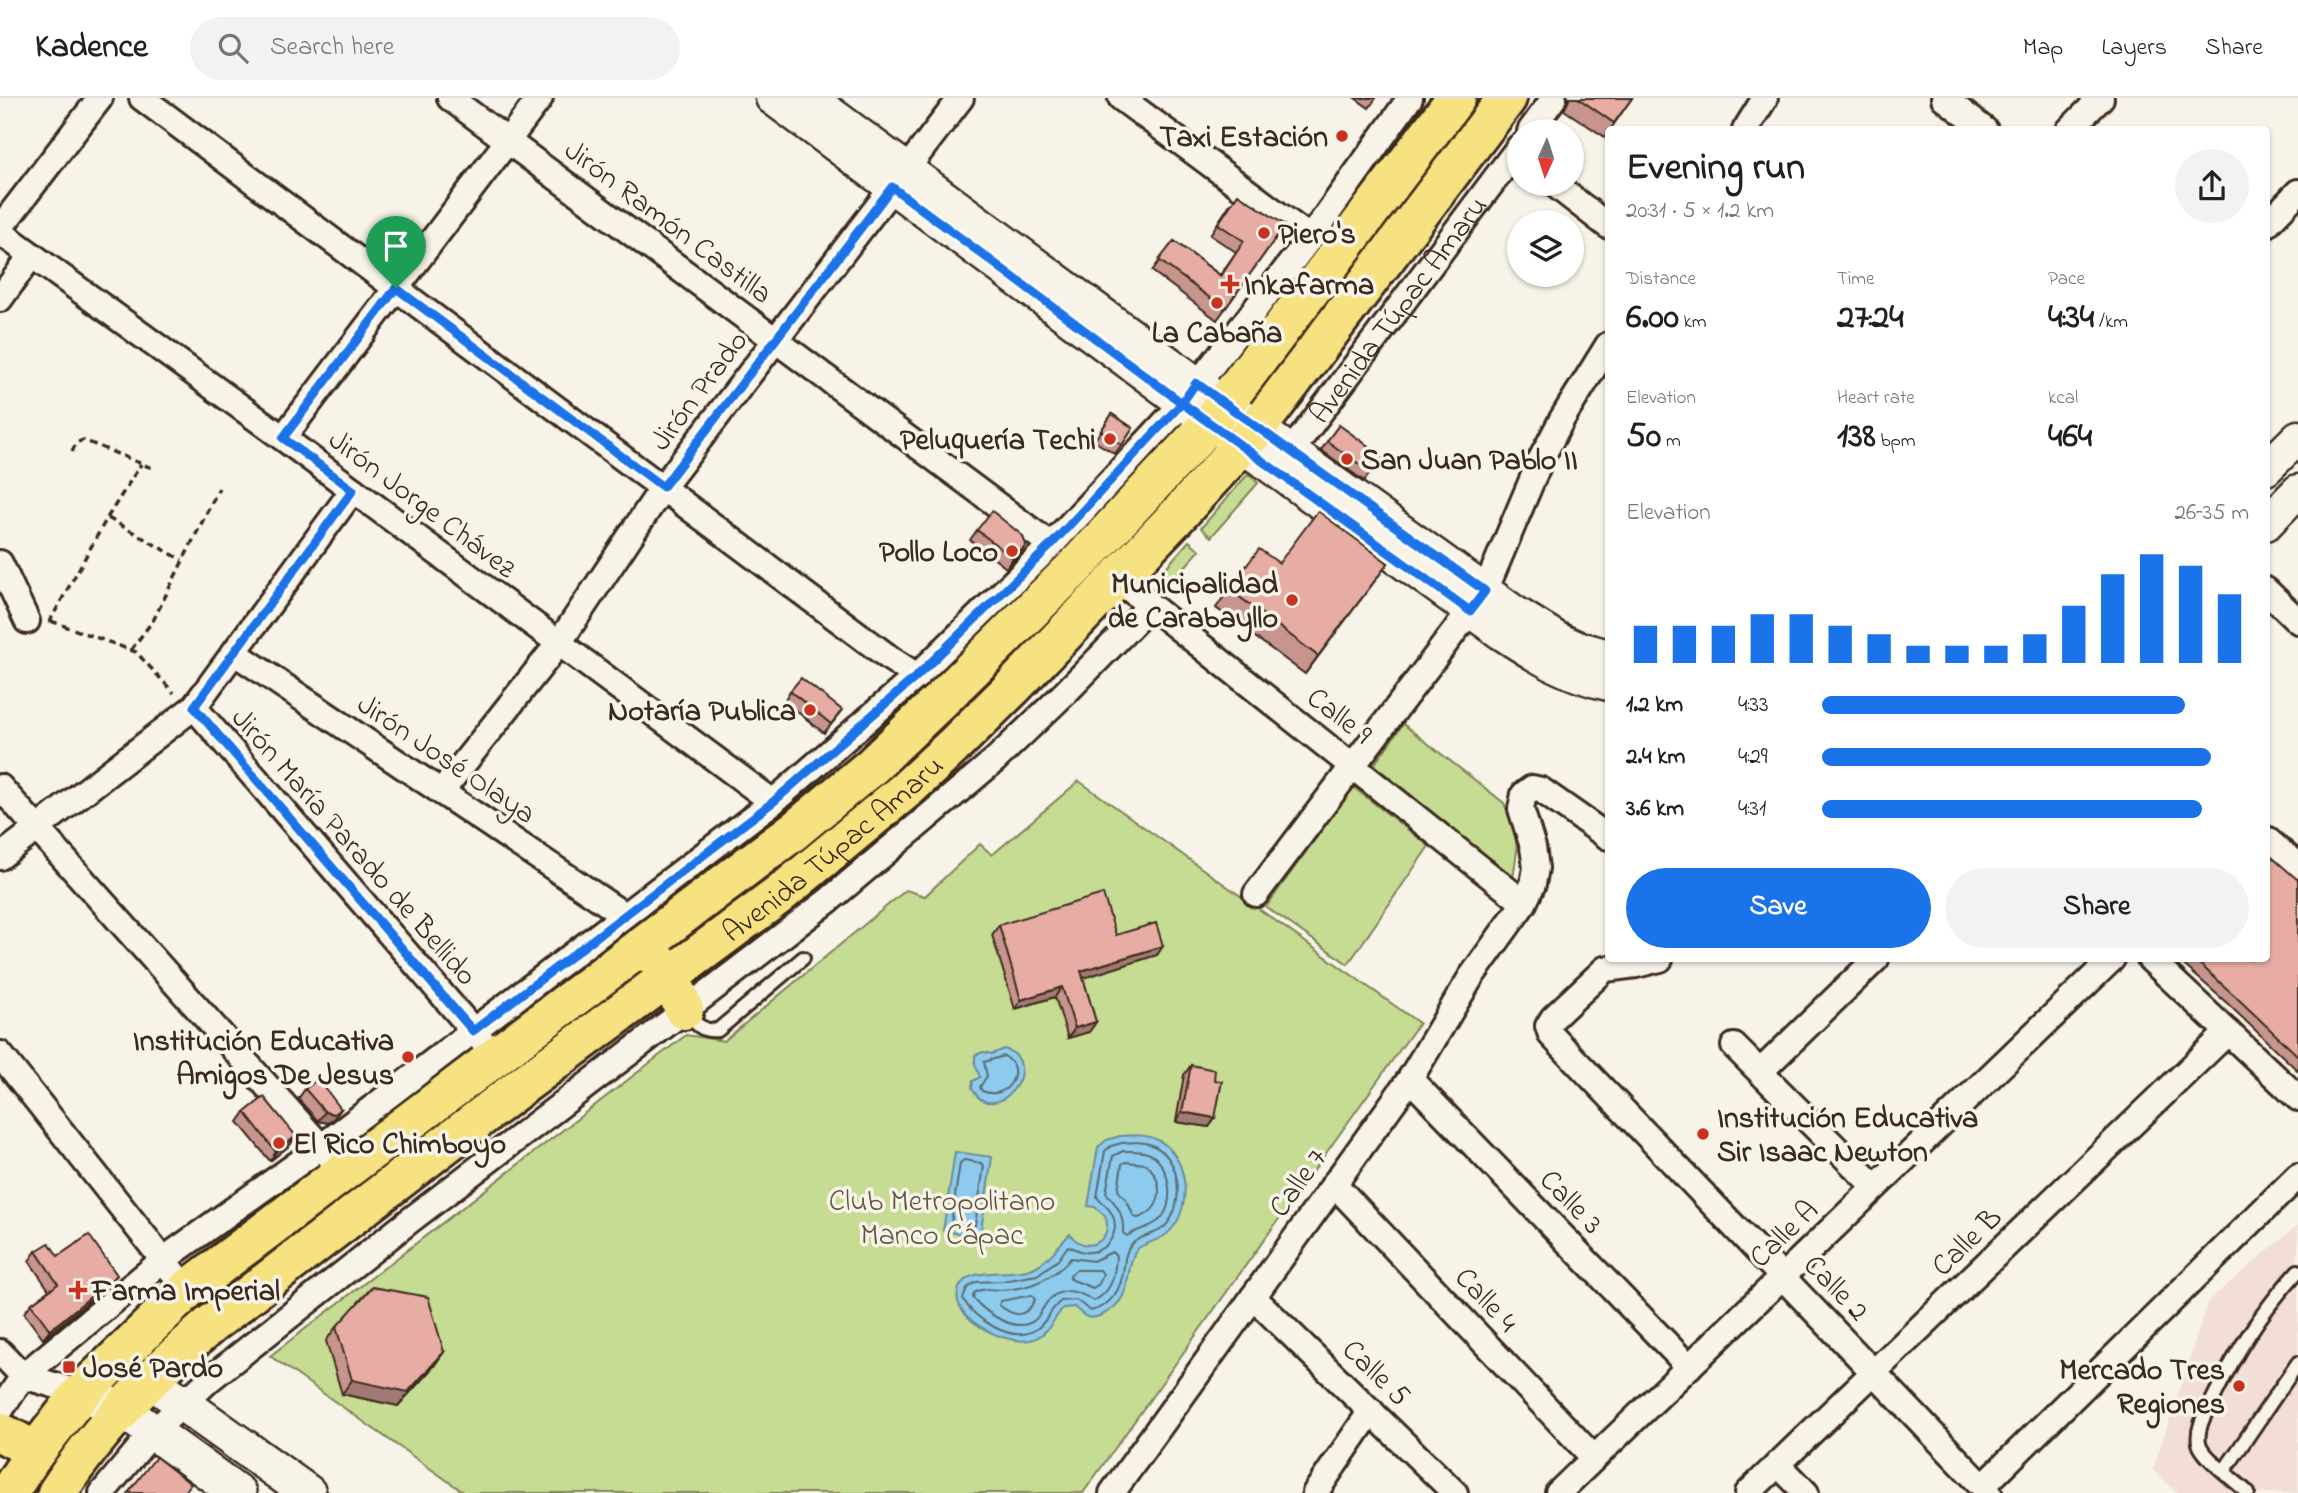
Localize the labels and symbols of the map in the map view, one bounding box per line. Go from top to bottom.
place label: Taxi Estación [1159,117,1328,161]
north arrow [1507,119,1584,196]
marker: Taxi Estación [1334,128,1350,144]
street label: Jirón Ramón Castilla [554,130,781,316]
street label: Avenida Túpac Amaru [1300,188,1500,434]
place label: Piero's [1278,214,1356,258]
pin [366,216,426,288]
marker: Piero's [1256,225,1272,241]
place label: Inkafarma [1244,265,1374,309]
marker: Inkafarma [1222,276,1238,292]
marker: La Cabaña [1209,295,1225,311]
place label: La Cabaña [1152,313,1282,357]
street label: Jirón Prado [640,322,760,461]
street label: Jirón Jorge Chávez [318,420,525,591]
place label: Peluquería Techi [900,420,1096,464]
marker: Peluquería Techi [1102,431,1118,447]
place label: San Juan Pablo II [1361,440,1578,484]
marker: San Juan Pablo II [1339,451,1355,467]
place label: Pollo Loco [879,532,998,576]
marker: Pollo Loco [1004,543,1020,559]
place label: Municipalidad de Carabayllo [1108,564,1278,642]
marker: Municipalidad de Carabayllo [1284,592,1300,608]
street label: Calle 9 [1296,678,1380,757]
street label: Jirón José Olaya [347,684,544,837]
place label: Notaría Publica [608,691,796,735]
street label: Jirón María Parado de Bellido [219,699,486,997]
marker: Notaría Publica [802,702,818,718]
street label: Avenida Túpac Amaru [714,746,955,955]
place label: Institución Educativa Amigos De Jesus [133,1021,394,1100]
marker: Institución Educativa Amigos De Jesus [400,1049,416,1065]
place label: Institución Educativa Sir Isaac Newton [1717,1098,1978,1176]
place label: El Rico Chimboyo [293,1124,506,1168]
marker: Institución Educativa Sir Isaac Newton [1695,1126,1711,1142]
marker: El Rico Chimboyo [271,1135,287,1151]
street label: Calle 7 [1259,1140,1340,1227]
street label: Calle 3 [1528,1160,1612,1246]
park label: Club Metropolitano Manco Cápac [829,1181,1055,1259]
street label: Calle A [1740,1191,1830,1280]
street label: Calle B [1923,1198,2014,1288]
street label: Calle 2 [1792,1246,1878,1333]
street label: Calle 4 [1443,1258,1527,1344]
place label: Farma Imperial [90,1271,280,1315]
marker: Farma Imperial [70,1282,86,1298]
street label: Calle 5 [1331,1330,1419,1418]
place label: José Pardo [83,1348,223,1392]
place label: Mercado Tres Regiones [2059,1350,2225,1429]
marker: José Pardo [61,1359,77,1375]
marker: Mercado Tres Regiones [2231,1378,2247,1394]

